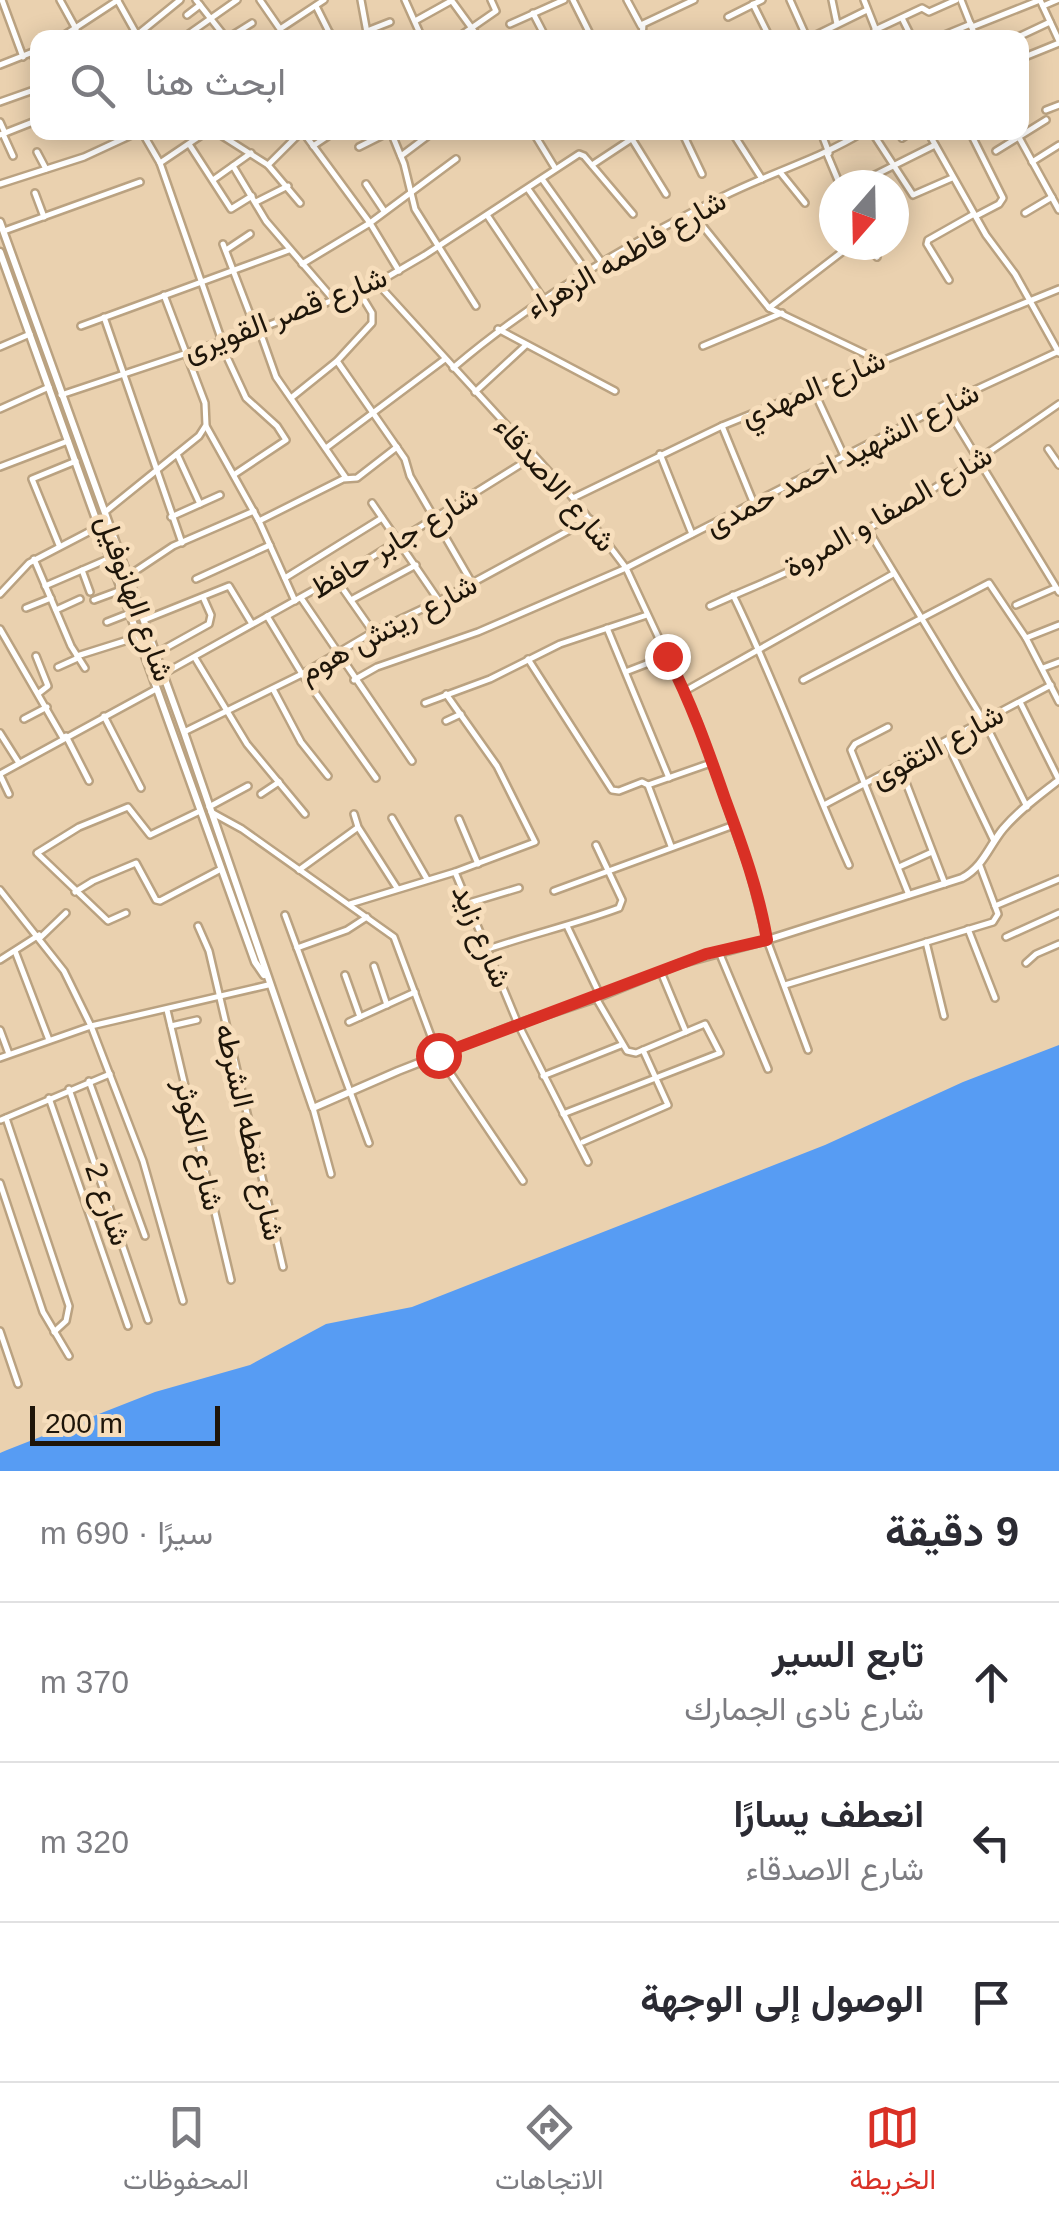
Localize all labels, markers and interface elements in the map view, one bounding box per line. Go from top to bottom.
search box [30,30,1029,140]
icon: search [65,58,120,113]
text: ابحث هنا [145,61,286,103]
north arrow [819,170,909,260]
street label: شارع فاطمه الزهراء [520,183,734,328]
street label: شارع قصر القويرى [178,260,393,371]
street label: شارع المهدي [736,342,893,440]
street label: شارع الشهيد احمد حمدى [699,375,986,546]
street label: شارع الاصدقاء [485,410,623,560]
street label: شارع الصفا و المروة [778,438,999,587]
street label: شارع جابر حافظ [304,479,486,608]
street label: شارع الهانوفيل [86,510,181,687]
street label: شارع ريتش هوم [293,567,484,692]
route end [645,634,691,680]
street label: شارع التقوى [865,697,1010,798]
street label: شارع زايد [442,879,519,994]
street label: شارع نقطه الشرطه [206,1020,291,1244]
route start [416,1033,462,1079]
street label: شارع الكوثر [164,1075,231,1215]
street label: شارع 2 [75,1158,138,1251]
scale bar [30,1401,220,1446]
text: 200 m [45,1408,123,1439]
text: 9 دقيقة [885,1508,1019,1555]
text: سيرًا · 690 m [40,1515,213,1551]
text: تابع السير [772,1633,924,1675]
icon: ahead [964,1655,1019,1710]
text: 370 m [40,1664,129,1700]
text: شارع نادى الجمارك [684,1691,924,1727]
text: انعطف يسارًا [734,1793,924,1835]
icon: left [964,1815,1019,1870]
text: 320 m [40,1824,129,1860]
text: شارع الاصدقاء [745,1851,924,1887]
icon: arrive [964,1975,1019,2030]
text: الوصول إلى الوجهة [640,1978,924,2020]
tab: المحفوظات [123,2100,249,2204]
tab: الاتجاهات [495,2100,604,2204]
tab: الخريطة [849,2100,936,2204]

